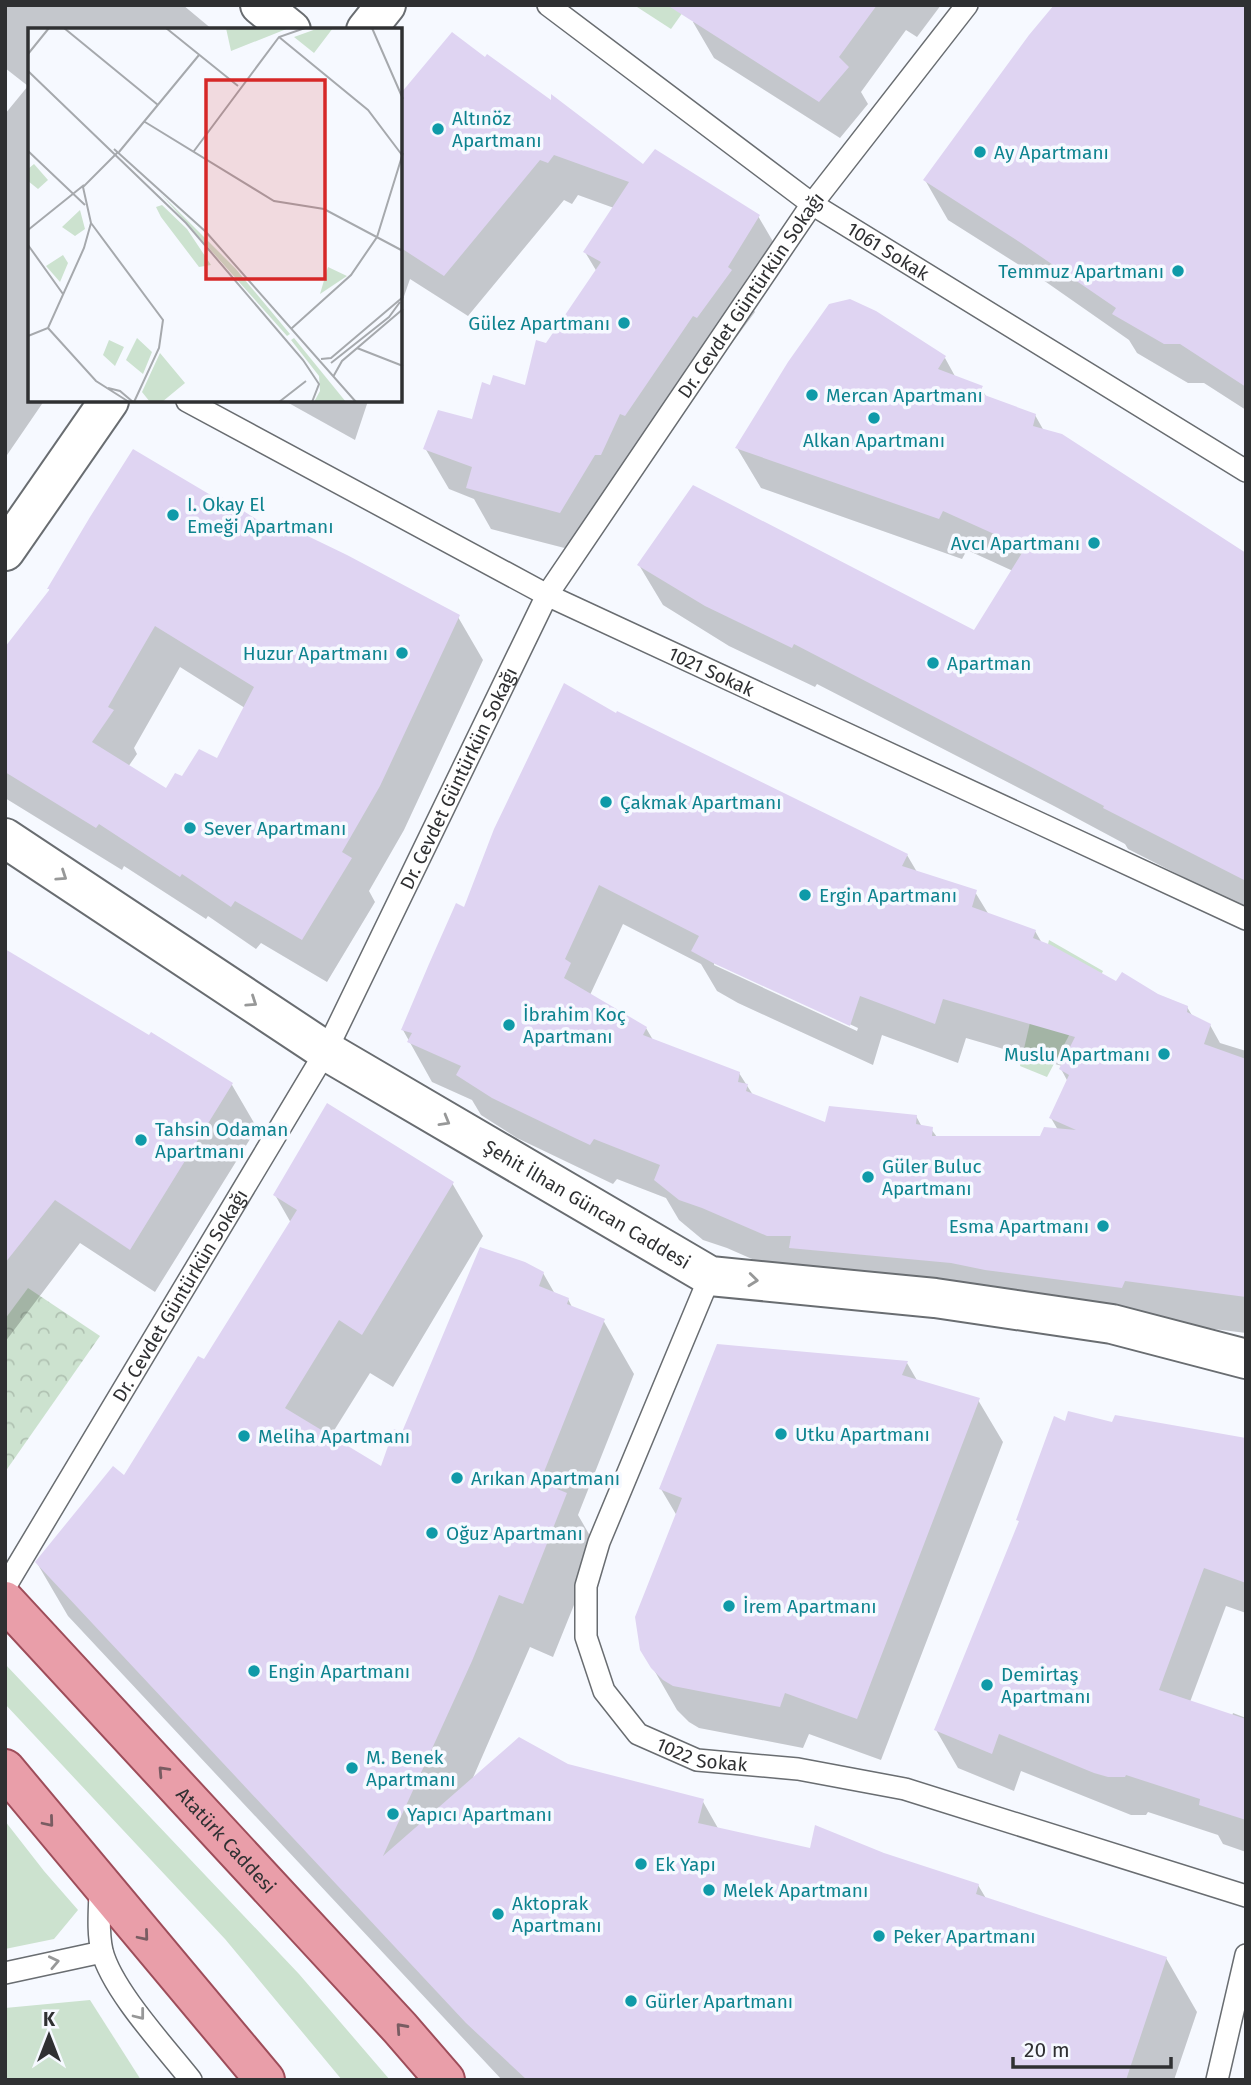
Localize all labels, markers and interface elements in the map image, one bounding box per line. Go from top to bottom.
inset map [28,28,402,402]
place label: Altınöz Apartmanı [452,107,542,152]
marker: Altınöz Apartmanı [430,121,446,137]
place label: Ay Apartmanı [994,141,1109,164]
marker: Ay Apartmanı [972,144,988,160]
street label: Dr. Cevdet Güntürkün Sokağı [673,188,829,403]
street label: 1061 Sokak [843,217,933,285]
place label: Temmuz Apartmanı [998,260,1164,283]
marker: Temmuz Apartmanı [1170,263,1186,279]
place label: Gülez Apartmanı [468,312,610,335]
marker: Gülez Apartmanı [616,315,632,331]
place label: Mercan Apartmanı [826,384,983,407]
marker: Mercan Apartmanı [804,387,820,403]
marker: Alkan Apartmanı [866,410,882,426]
place label: Alkan Apartmanı [803,429,945,452]
place label: I. Okay El Emeği Apartmanı [187,493,334,538]
marker: I. Okay El Emeği Apartmanı [165,507,181,523]
place label: Avcı Apartmanı [951,532,1080,555]
marker: Avcı Apartmanı [1086,535,1102,551]
place label: Huzur Apartmanı [243,642,388,665]
street label: 1021 Sokak [665,642,758,701]
marker: Huzur Apartmanı [394,645,410,661]
place label: Apartman [947,652,1031,675]
marker: Apartman [925,655,941,671]
street label: Dr. Cevdet Güntürkün Sokağı [395,664,522,893]
place label: Çakmak Apartmanı [620,791,782,814]
marker: Çakmak Apartmanı [598,794,614,810]
place label: Sever Apartmanı [204,817,346,840]
marker: Sever Apartmanı [182,820,198,836]
one-way arrow [54,868,67,880]
place label: Ergin Apartmanı [819,884,957,907]
marker: Ergin Apartmanı [797,887,813,903]
one-way arrow [244,993,257,1006]
place label: İbrahim Koç Apartmanı [523,1003,626,1048]
marker: İbrahim Koç Apartmanı [501,1017,517,1033]
place label: Muslu Apartmanı [1004,1043,1150,1066]
marker: Muslu Apartmanı [1156,1046,1172,1062]
one-way arrow [438,1113,451,1126]
place label: Tahsin Odaman Apartmanı [155,1118,288,1163]
marker: Tahsin Odaman Apartmanı [133,1132,149,1148]
street label: Şehit İlhan Güncan Caddesi [479,1135,694,1274]
place label: Güler Buluc Apartmanı [882,1155,982,1200]
marker: Güler Buluc Apartmanı [860,1169,876,1185]
street label: Dr. Cevdet Güntürkün Sokağı [108,1185,253,1406]
place label: Esma Apartmanı [949,1215,1089,1238]
marker: Esma Apartmanı [1095,1218,1111,1234]
one-way arrow [747,1273,759,1288]
place label: Utku Apartmanı [795,1423,930,1446]
place label: Meliha Apartmanı [258,1425,410,1448]
marker: Utku Apartmanı [773,1426,789,1442]
marker: Meliha Apartmanı [236,1428,252,1444]
place label: Arıkan Apartmanı [471,1467,620,1490]
marker: Arıkan Apartmanı [449,1470,465,1486]
place label: Oğuz Apartmanı [446,1522,583,1545]
marker: Oğuz Apartmanı [424,1525,440,1541]
place label: İrem Apartmanı [743,1595,877,1618]
marker: İrem Apartmanı [721,1598,737,1614]
place label: Engin Apartmanı [268,1660,410,1683]
marker: Engin Apartmanı [246,1663,262,1679]
place label: Demirtaş Apartmanı [1001,1663,1091,1708]
marker: Demirtaş Apartmanı [979,1677,995,1693]
street label: 1022 Sokak [653,1733,748,1776]
place label: M. Benek Apartmanı [366,1746,456,1791]
marker: M. Benek Apartmanı [344,1760,360,1776]
one-way arrow [159,1766,171,1779]
street label: Atatürk Caddesi [171,1783,281,1898]
place label: Yapıcı Apartmanı [407,1803,552,1826]
marker: Yapıcı Apartmanı [385,1806,401,1822]
one-way arrow [41,1813,53,1826]
place label: Ek Yapı [655,1853,716,1876]
marker: Ek Yapı [633,1856,649,1872]
place label: Melek Apartmanı [723,1879,868,1902]
marker: Melek Apartmanı [701,1882,717,1898]
place label: Aktoprak Apartmanı [512,1892,602,1937]
marker: Aktoprak Apartmanı [490,1906,506,1922]
place label: Peker Apartmanı [893,1925,1036,1948]
one-way arrow [136,1928,148,1941]
marker: Peker Apartmanı [871,1928,887,1944]
one-way arrow [48,1956,60,1971]
place label: Gürler Apartmanı [645,1990,793,2013]
marker: Gürler Apartmanı [623,1993,639,2009]
north arrow [14,2001,84,2071]
one-way arrow [131,2007,144,2019]
text: K [43,2008,56,2031]
one-way arrow [396,2023,409,2036]
scale bar [1013,2025,1170,2070]
text: 20 m [1024,2037,1070,2063]

